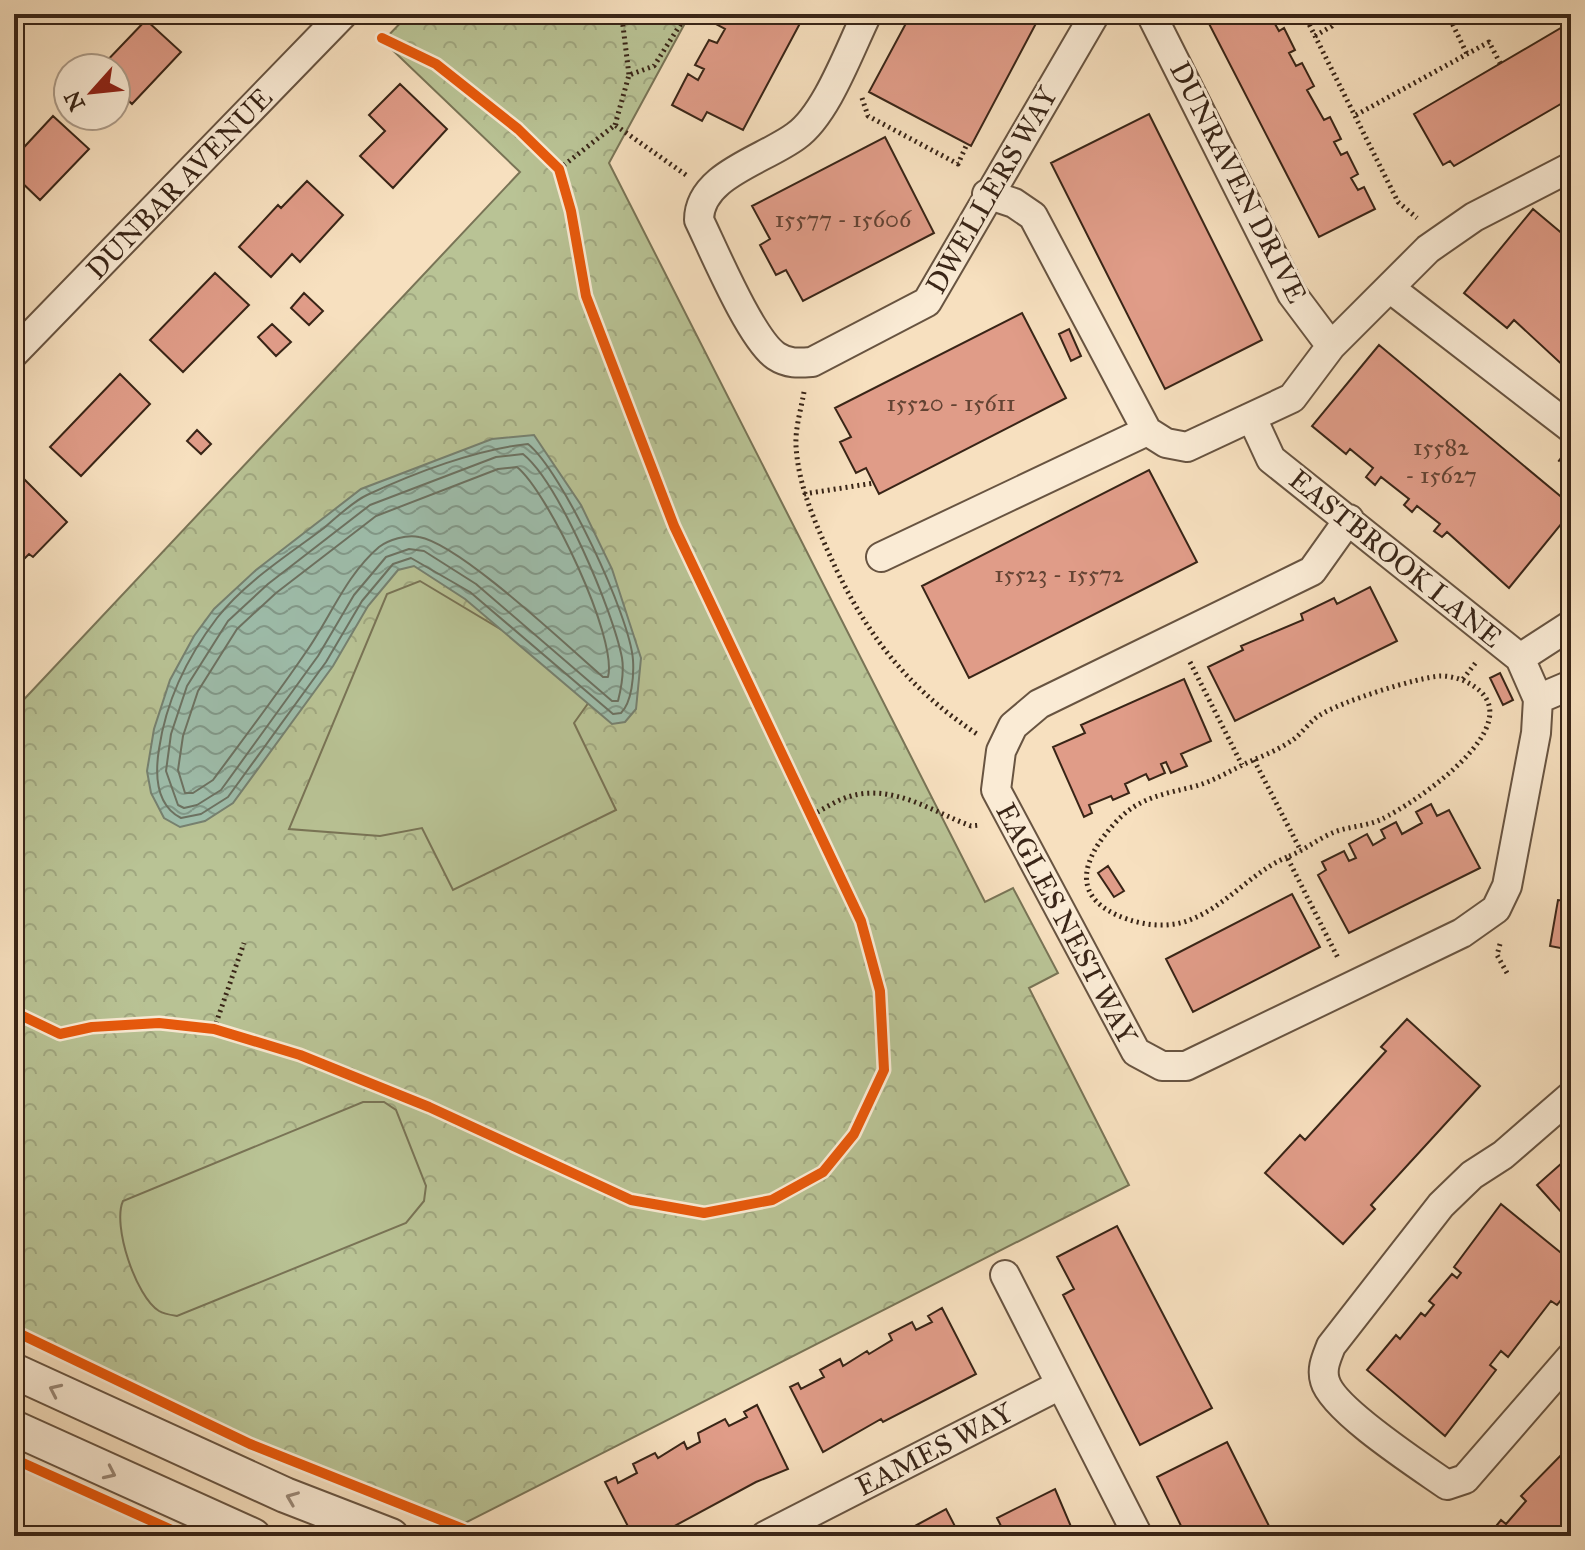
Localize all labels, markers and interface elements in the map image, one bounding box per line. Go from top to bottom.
north arrow [52,52,132,132]
street label: DUNRAVEN DRIVE [1162,56,1315,309]
street label: DUNBAR AVENUE [79,80,280,286]
street label: DWELLERS WAY [918,80,1065,300]
text: N [58,86,91,115]
house number: 15577 - 15606 [775,204,912,234]
house number: 15520 - 15611 [886,388,1016,418]
house number: 15582 - 15627 [1405,432,1477,490]
street label: EASTBROOK LANE [1282,462,1509,655]
house number: 15523 - 15572 [994,559,1124,589]
street label: EAGLES NEST WAY [988,797,1145,1051]
one-way arrow [49,1384,63,1400]
street label: EAMES WAY [850,1394,1020,1504]
one-way arrow [102,1463,116,1479]
one-way arrow [286,1491,300,1507]

